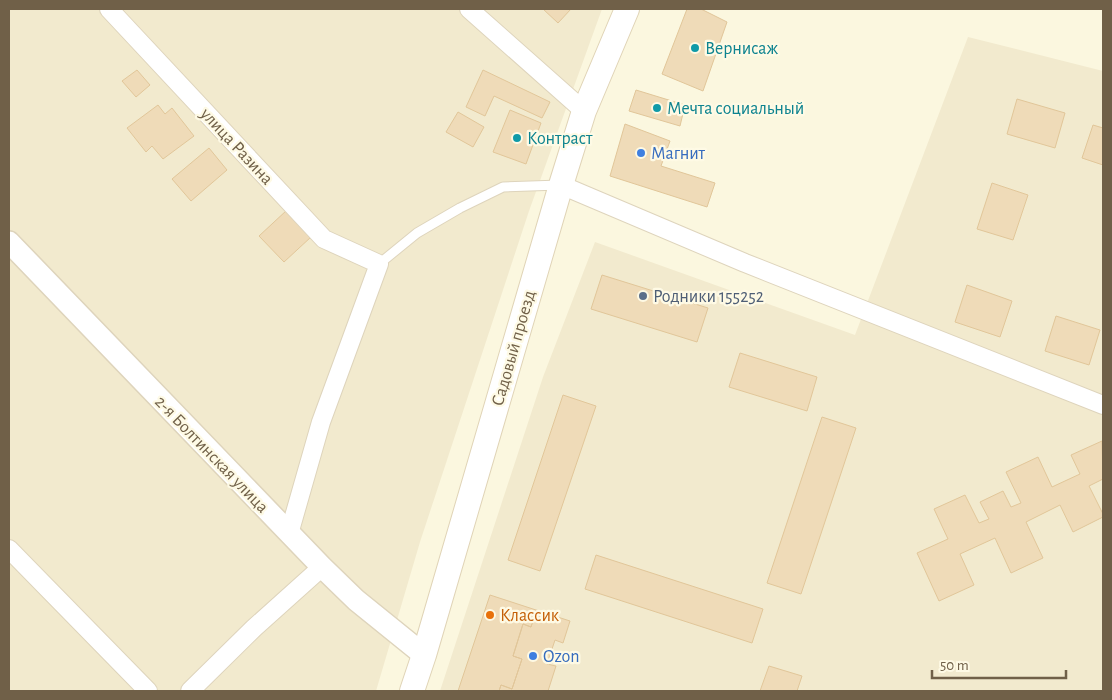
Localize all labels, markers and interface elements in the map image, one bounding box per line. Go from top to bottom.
place label: Вернисаж [705,40,779,58]
marker: Вернисаж [689,42,701,54]
place label: Мечта социальный [667,100,804,118]
marker: Мечта социальный [651,102,663,114]
street label: улица Разина [196,104,276,188]
place label: Контраст [527,130,593,148]
marker: Контраст [511,132,523,144]
place label: Магнит [651,145,706,163]
marker: Магнит [635,147,647,159]
street label: Садовый проезд [489,288,539,408]
place label: Родники 155252 [653,288,764,306]
marker: Родники 155252 [637,290,649,302]
street label: 2-я Болтинская улица [151,393,272,517]
place label: Классик [500,607,560,625]
marker: Классик [484,609,496,621]
place label: Ozon [543,648,580,666]
scale bar [932,648,1066,680]
marker: Ozon [527,650,539,662]
text: 50 m [940,658,969,673]

